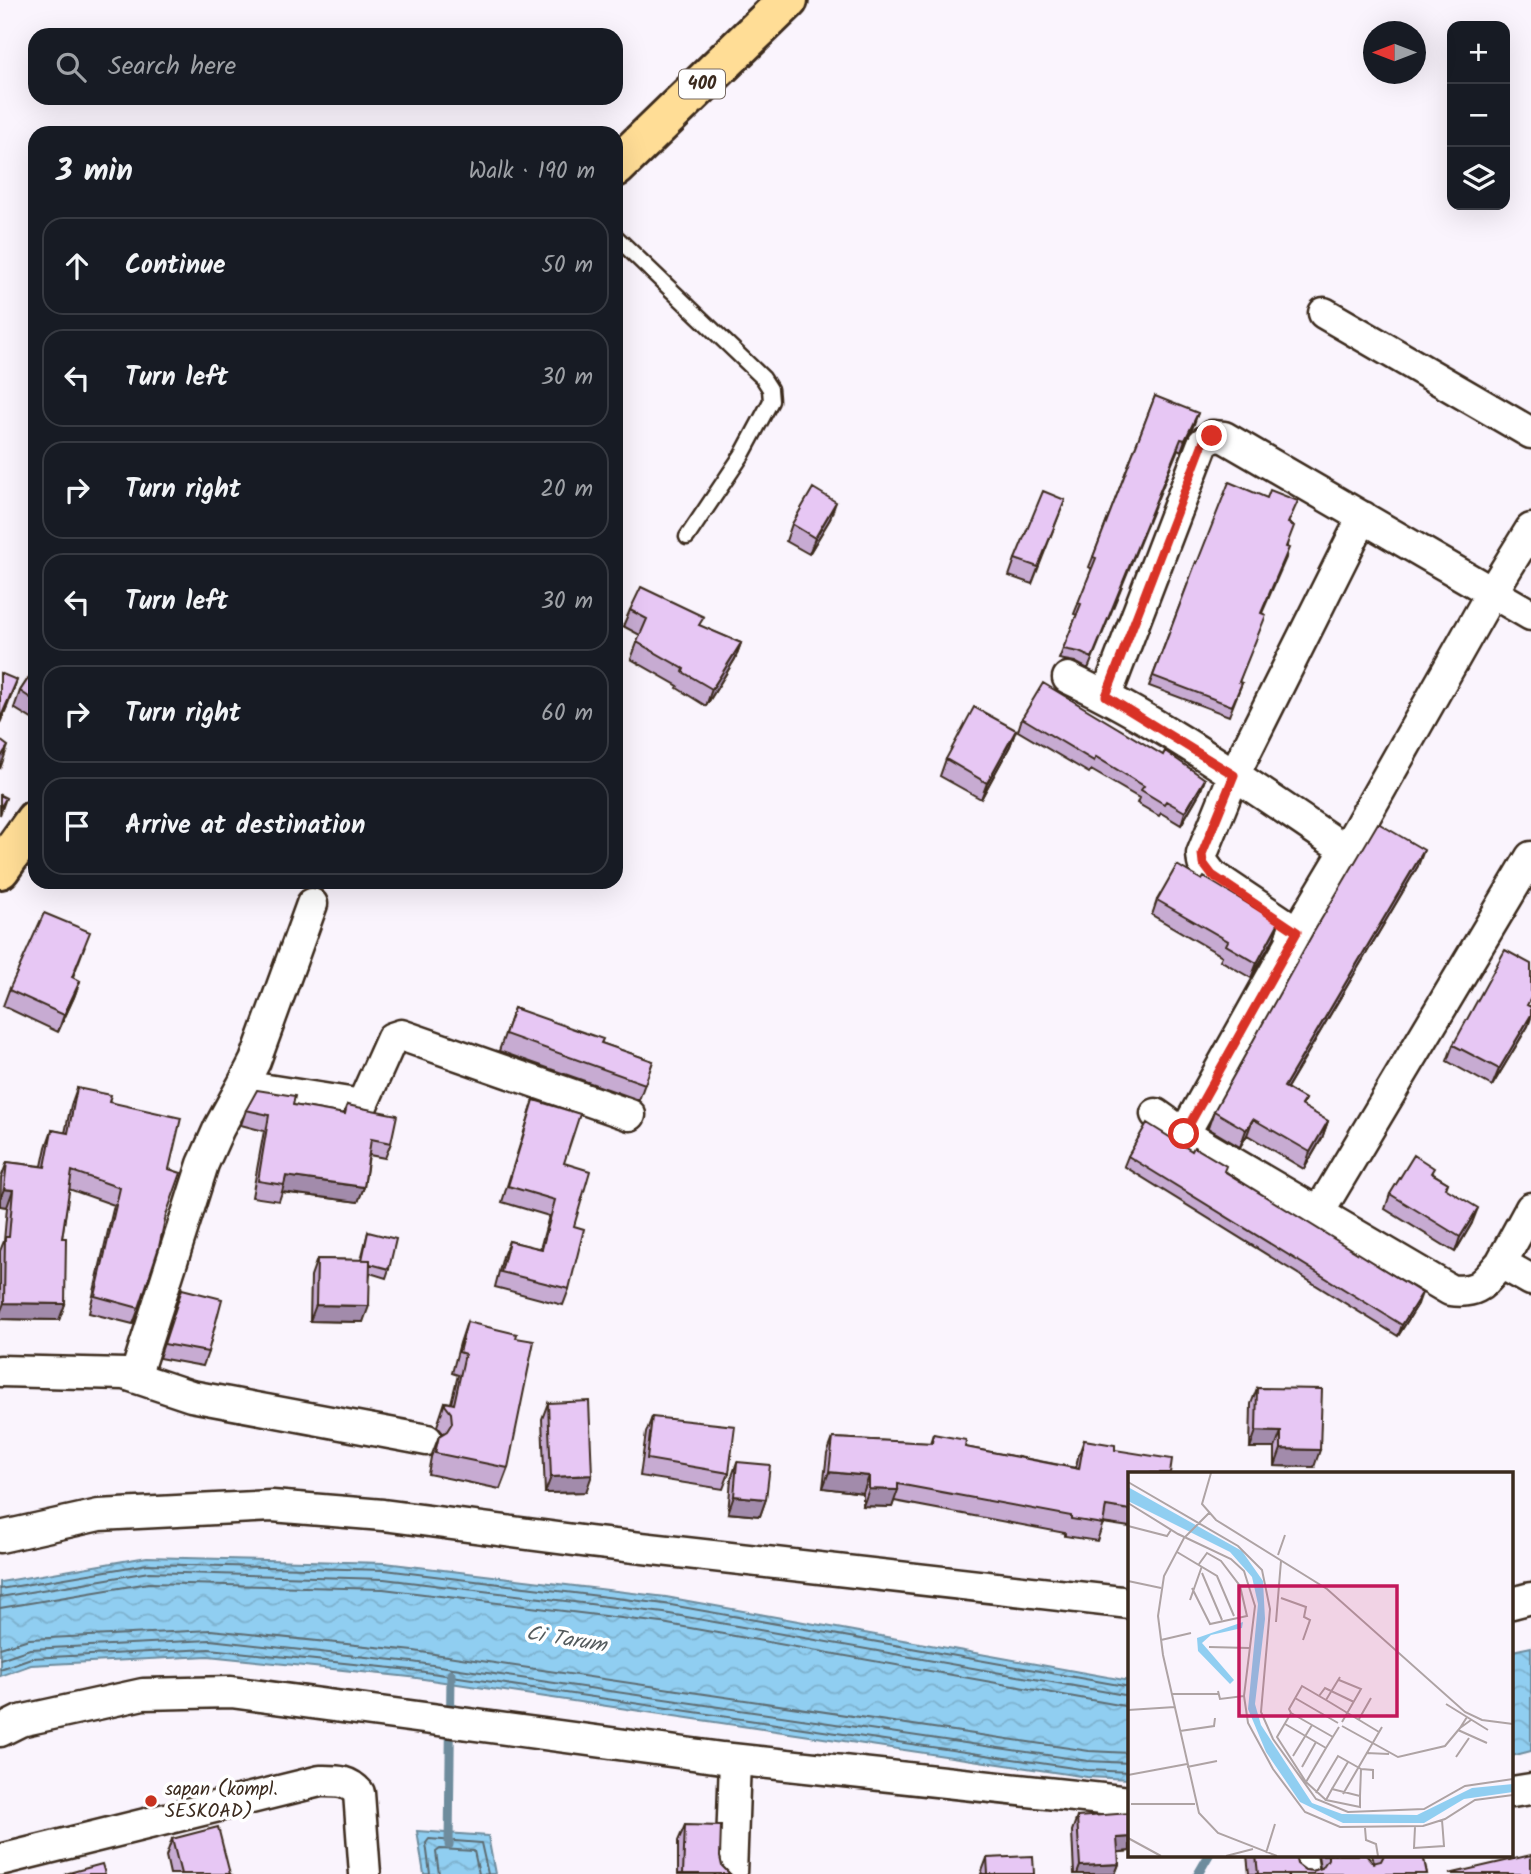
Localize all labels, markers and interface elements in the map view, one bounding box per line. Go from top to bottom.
north arrow [1363,21,1426,84]
map controls [1447,21,1510,210]
button: + [1447,21,1510,84]
search box [28,28,623,105]
text: Search here [108,46,236,88]
icon: search [52,48,90,86]
road number: 400 [679,70,725,98]
button: − [1447,84,1510,147]
button: layers [1447,147,1510,210]
text: 3 min [56,148,133,196]
text: Walk · 190 m [468,154,595,190]
text: Continue [125,245,226,287]
icon: ahead [58,247,96,285]
text: 50 m [542,248,593,284]
text: Turn left [125,357,228,399]
icon: left [58,359,96,397]
text: 30 m [541,360,593,396]
route end [1196,420,1227,451]
text: Turn right [125,469,241,511]
icon: right [58,471,96,509]
text: 20 m [541,472,593,508]
text: Turn left [125,581,228,623]
icon: left [58,583,96,621]
text: 30 m [541,584,593,620]
text: Turn right [125,693,241,735]
icon: right [58,695,96,733]
text: 60 m [541,696,593,732]
text: Arrive at destination [125,805,365,847]
icon: arrive [58,807,96,845]
route start [1168,1118,1199,1149]
inset map [1128,1472,1514,1856]
water label: Ci Tarum [523,1617,611,1663]
place label: sapan (kompl. SESKOAD) [165,1775,278,1827]
marker: sapan (kompl. SESKOAD) [143,1793,159,1809]

